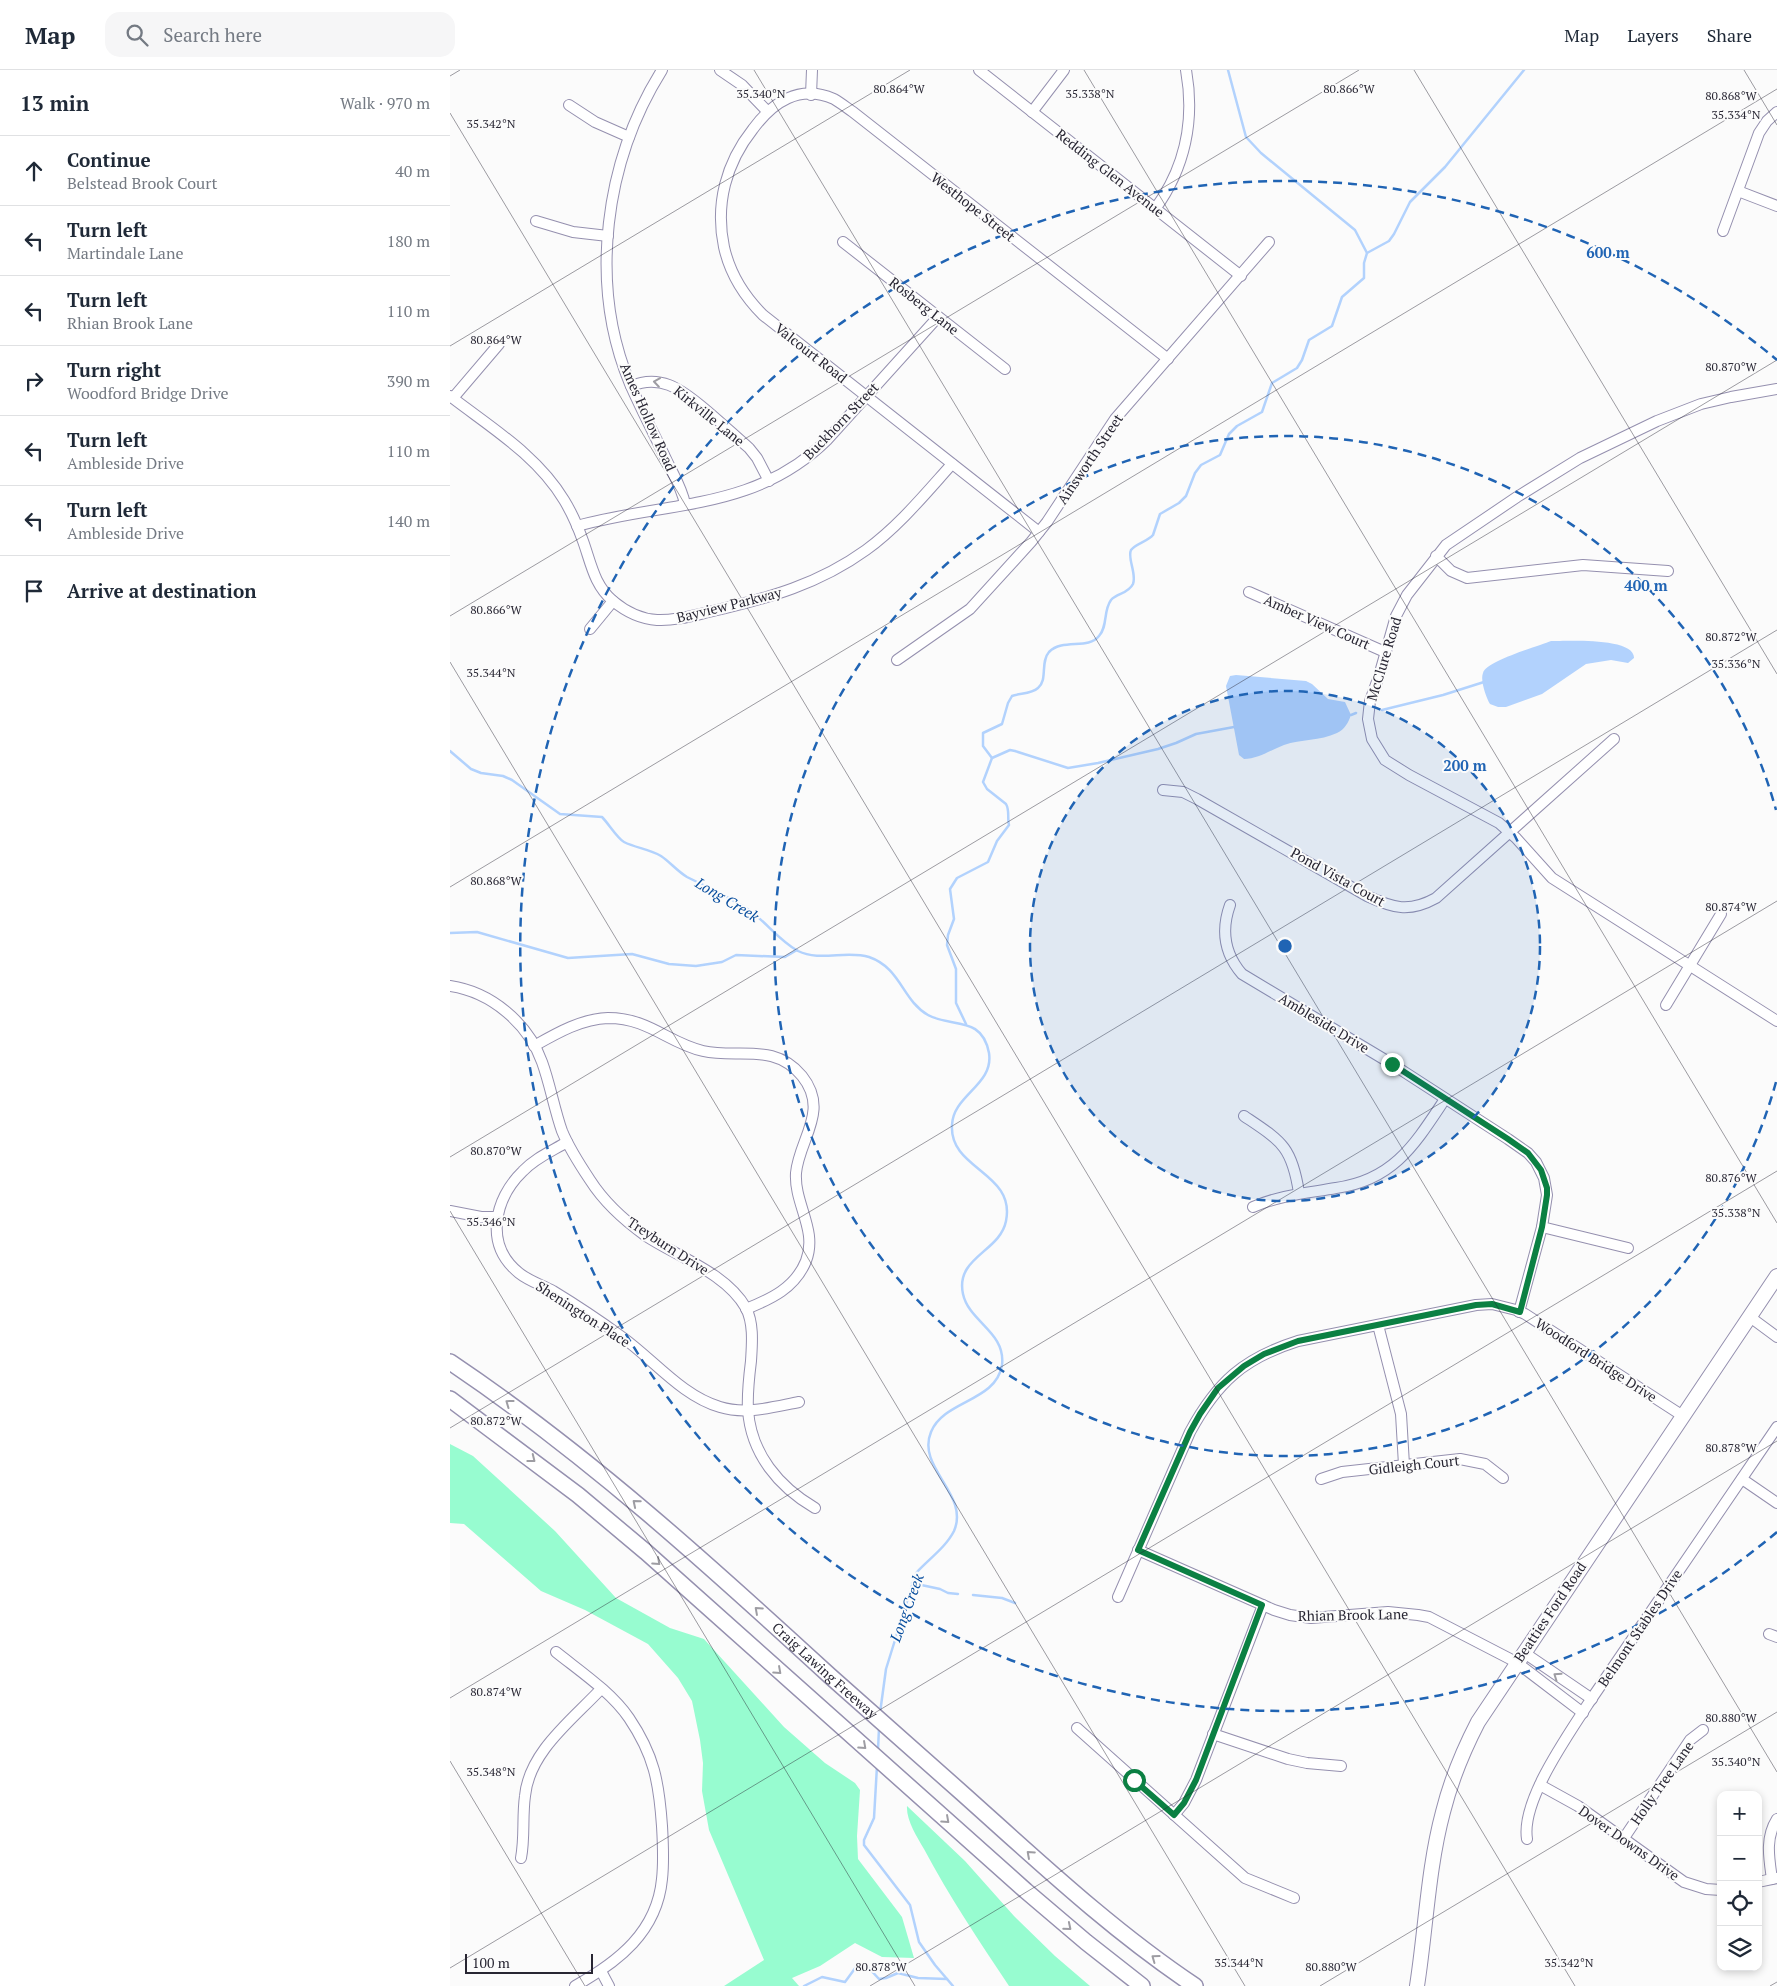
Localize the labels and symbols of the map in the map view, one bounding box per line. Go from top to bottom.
text: 80.864°W [873,81,926,96]
text: 80.866°W [1323,81,1376,96]
text: 35.340°N [736,86,786,101]
text: 35.338°N [1065,86,1115,101]
text: 80.868°W [1705,88,1758,103]
text: 35.334°N [1711,107,1761,122]
text: 35.342°N [466,116,516,131]
street label: Redding Glen Avenue [1052,124,1168,221]
street label: Westhope Street [927,168,1020,246]
text: 600 m [1586,242,1630,262]
street label: Rosberg Lane [886,272,963,339]
street label: Valcourt Road [771,318,852,387]
text: 80.864°W [470,332,523,347]
text: 80.870°W [1705,359,1758,374]
street label: Ames Hollow Road [616,360,681,474]
street label: Buckhorn Street [799,377,883,464]
one-way arrow [653,378,661,388]
street label: Kirkville Lane [670,381,749,450]
street label: Ainsworth Street [1052,409,1127,508]
text: 400 m [1624,575,1668,595]
street label: Bayview Parkway [674,582,784,627]
street label: Amber View Court [1261,590,1374,654]
text: 80.866°W [470,602,523,617]
street label: McClure Road [1362,614,1405,703]
text: 80.872°W [1705,629,1758,644]
text: 35.336°N [1711,656,1761,671]
text: 35.344°N [466,665,516,680]
text: 200 m [1443,755,1487,775]
street label: Pond Vista Court [1288,843,1390,911]
water label: Long Creek [691,872,764,926]
text: 80.868°W [470,873,523,888]
text: 80.874°W [1705,899,1758,914]
centre of rings [1276,937,1294,955]
street label: Ambleside Drive [1275,988,1373,1057]
route end [1381,1053,1404,1076]
text: 80.870°W [470,1143,523,1158]
text: 80.876°W [1705,1170,1758,1185]
text: 35.338°N [1711,1205,1761,1220]
street label: Treyburn Drive [624,1212,713,1279]
text: 35.346°N [466,1214,516,1229]
street label: Shenington Place [533,1276,634,1351]
street label: Woodford Bridge Drive [1532,1313,1661,1406]
one-way arrow [505,1400,514,1409]
text: 80.872°W [470,1413,523,1428]
text: 80.878°W [1705,1440,1758,1455]
street label: Gidleigh Court [1368,1450,1461,1479]
one-way arrow [526,1454,535,1462]
one-way arrow [633,1501,642,1509]
one-way arrow [652,1556,661,1565]
street label: Beatties Ford Road [1509,1558,1590,1666]
street label: Belmont Stables Drive [1593,1565,1686,1690]
water label: Long Creek [884,1570,928,1645]
street label: Rhian Brook Lane [1298,1604,1408,1625]
one-way arrow [755,1607,764,1616]
street label: Craig Lawing Freeway [768,1618,883,1724]
one-way arrow [773,1665,782,1674]
one-way arrow [1554,1673,1563,1682]
text: 80.874°W [470,1684,523,1699]
text: 80.880°W [1705,1710,1758,1725]
street label: Holly Tree Lane [1626,1737,1697,1828]
one-way arrow [857,1740,866,1749]
text: 35.340°N [1711,1754,1761,1769]
text: 35.348°N [466,1764,516,1779]
route start [1123,1769,1146,1792]
street label: Dover Downs Drive [1575,1801,1683,1884]
one-way arrow [941,1815,950,1824]
one-way arrow [1027,1851,1036,1860]
one-way arrow [1063,1922,1072,1931]
scale bar [465,1951,592,1974]
one-way arrow [1151,1955,1161,1964]
text: 35.344°N [1214,1955,1264,1970]
text: 35.342°N [1544,1955,1594,1970]
text: 80.878°W [855,1959,908,1974]
text: 80.880°W [1305,1959,1358,1974]

